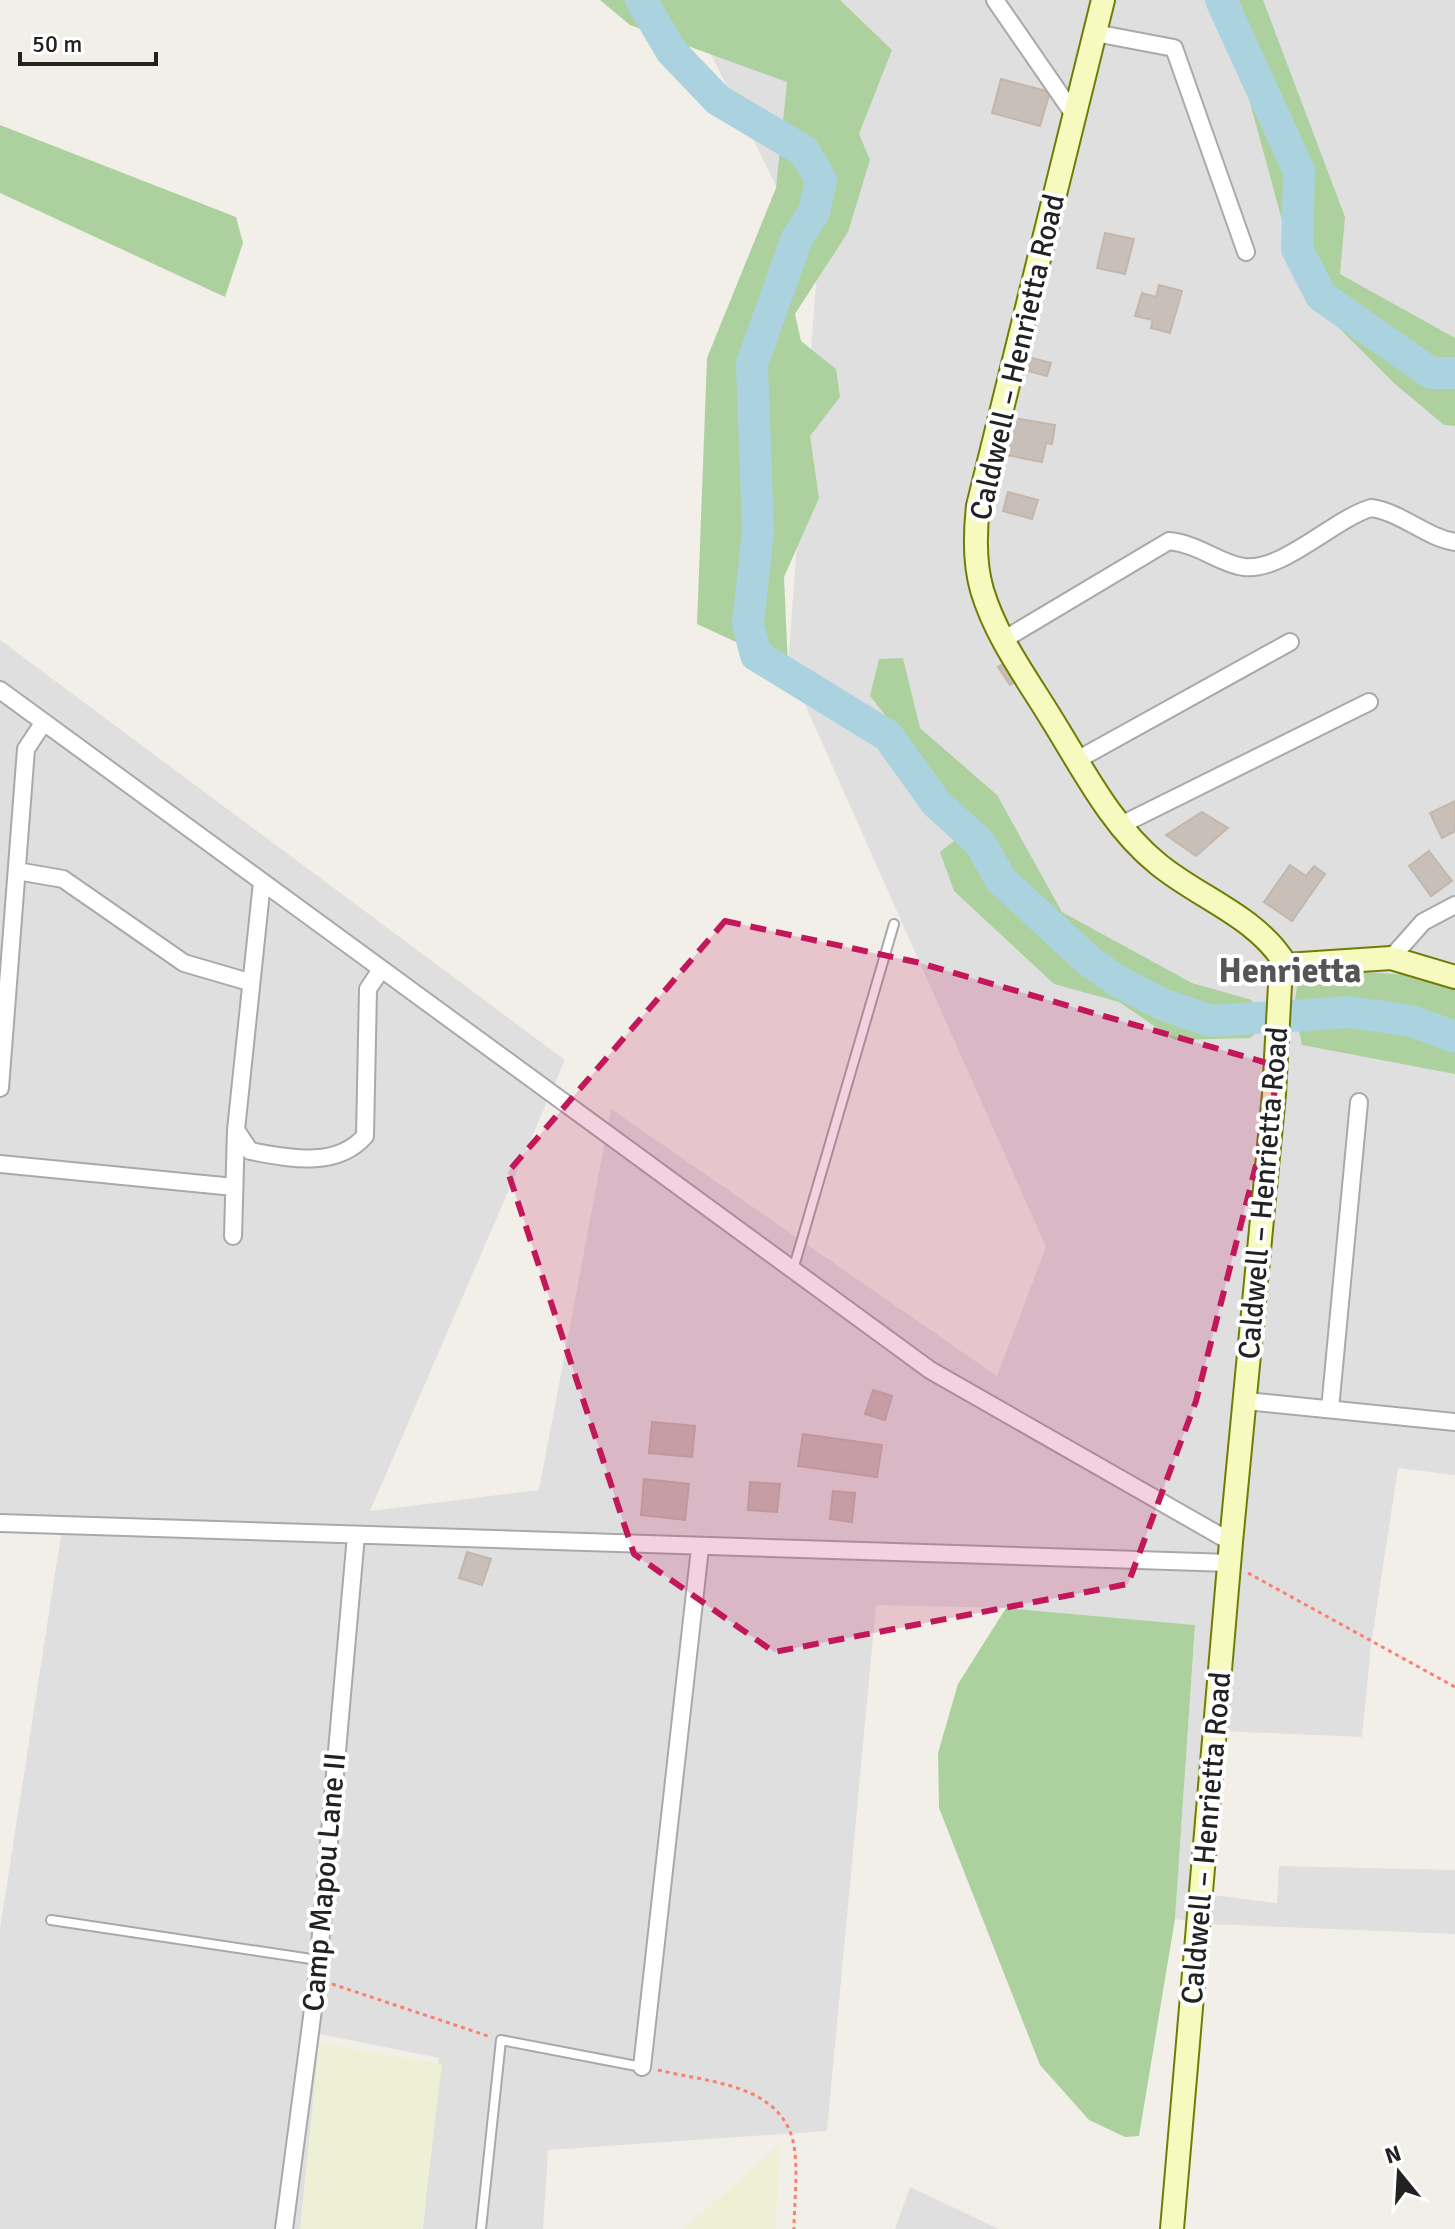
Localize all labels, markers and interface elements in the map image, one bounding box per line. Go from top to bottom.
scale bar [20,16,156,66]
text: 50 m [32,29,82,59]
street label: Caldwell – Henrietta Road [962,190,1073,524]
district label: Henrietta [1219,950,1361,992]
street label: Caldwell – Henrietta Road [1231,1025,1296,1361]
street label: Caldwell – Henrietta Road [1174,1670,1239,2006]
street label: Camp Mapou Lane II [295,1751,354,2013]
north arrow [1359,2133,1439,2213]
text: N [1382,2139,1404,2170]

